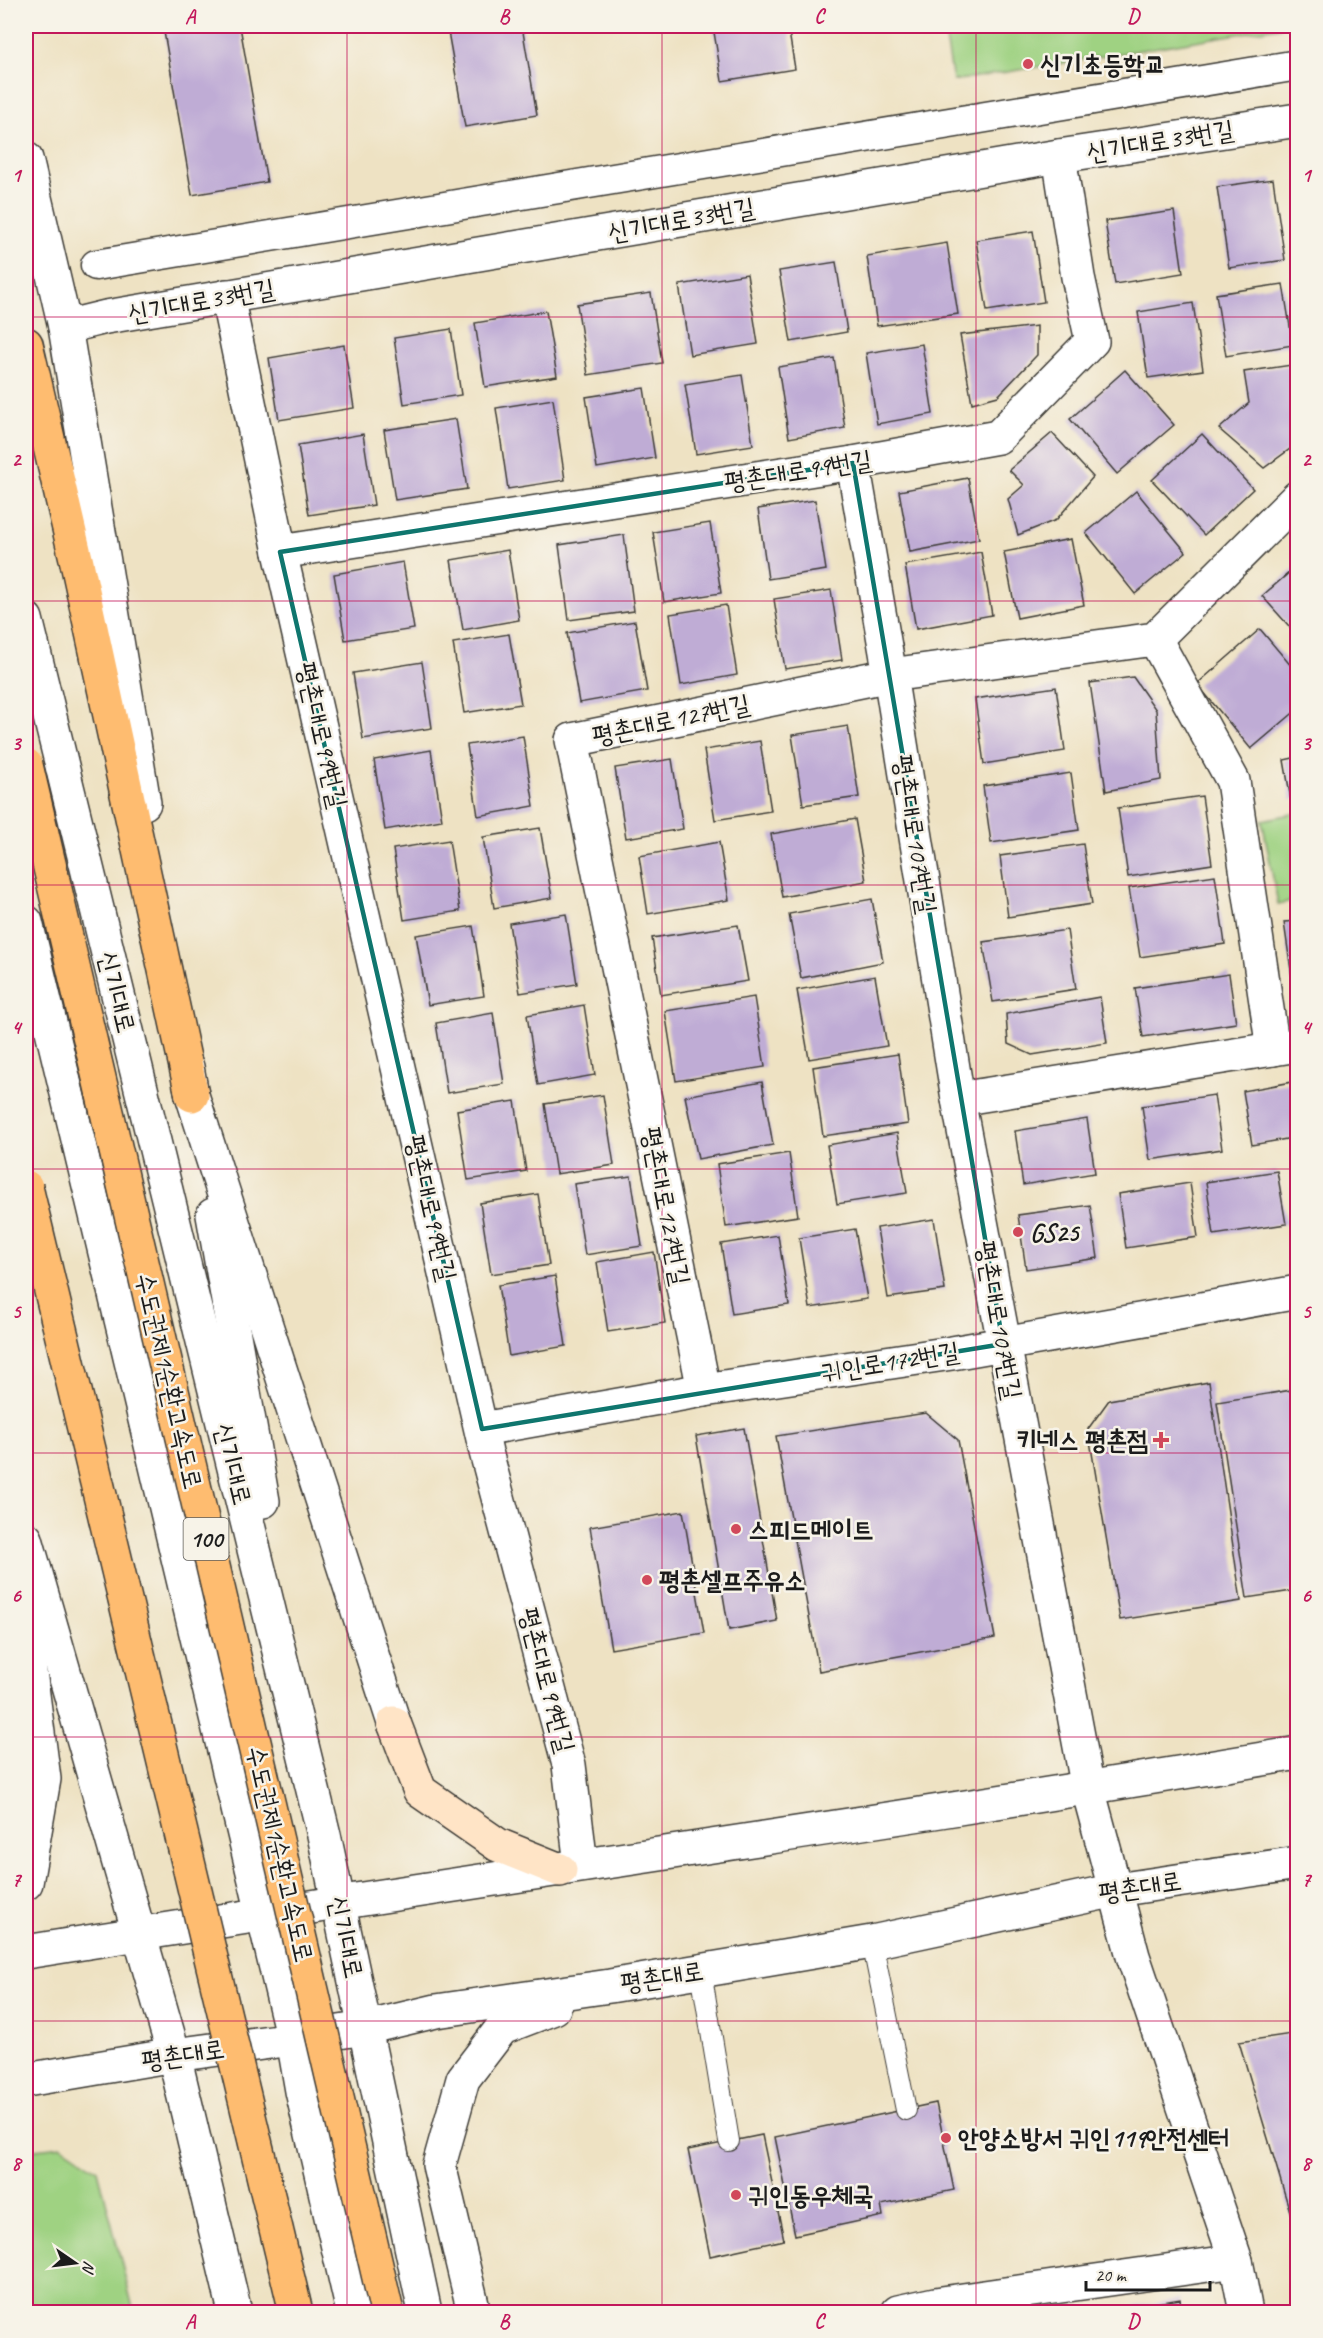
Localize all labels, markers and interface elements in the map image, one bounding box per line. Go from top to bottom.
text: A [185,4,197,29]
text: B [499,4,511,29]
text: C [814,4,826,29]
text: D [1127,4,1141,29]
place label: 신기초등학교 [1040,48,1166,81]
marker: 신기초등학교 [1021,57,1035,71]
street label: 신기대로33번길 [1084,113,1236,169]
text: 1 [12,163,23,188]
text: 1 [1302,163,1313,188]
street label: 신기대로33번길 [605,191,757,249]
street label: 신기대로33번길 [125,272,277,330]
street label: 평촌대로99번길 [722,443,874,499]
text: 2 [12,447,23,472]
text: 2 [1302,447,1313,472]
street label: 평촌대로99번길 [289,659,355,811]
street label: 평촌대로127번길 [589,687,753,753]
text: 3 [12,731,23,756]
text: 3 [1302,731,1313,756]
street label: 평촌대로107번길 [886,752,944,916]
street label: 신기대로 [91,947,143,1037]
text: 4 [12,1015,24,1040]
text: 4 [1302,1015,1314,1040]
street label: 평촌대로127번길 [634,1124,698,1288]
street label: 평촌대로99번길 [398,1132,464,1284]
place label: GS25 [1030,1216,1081,1249]
marker: GS25 [1011,1225,1025,1239]
street label: 평촌대로107번길 [969,1238,1029,1402]
street label: 수도권제1순환고속도로 [128,1270,210,1492]
text: 5 [12,1299,23,1324]
text: 5 [1302,1299,1313,1324]
street label: 귀인로172번길 [818,1335,962,1389]
street label: 신기대로 [207,1419,259,1509]
place label: 키네스 평촌점 [1016,1424,1148,1457]
marker: 키네스 평촌점 [1152,1431,1170,1449]
place label: 스피드메이트 [748,1513,874,1546]
road number: 100 [184,1518,228,1560]
marker: 스피드메이트 [729,1522,743,1536]
place label: 평촌셀프주유소 [659,1564,805,1597]
marker: 평촌셀프주유소 [640,1573,654,1587]
text: 6 [11,1583,22,1608]
text: 6 [1301,1583,1312,1608]
street label: 평촌대로99번길 [512,1604,582,1756]
street label: 수도권제1순환고속도로 [239,1743,321,1965]
street label: 평촌대로 [1096,1864,1184,1910]
text: 7 [12,1867,23,1892]
text: 7 [1302,1867,1313,1892]
street label: 신기대로 [321,1893,371,1981]
street label: 평촌대로 [618,1954,706,2000]
street label: 평촌대로 [139,2032,227,2078]
place label: 안양소방서 귀인119안전센터 [958,2122,1229,2155]
marker: 안양소방서 귀인119안전센터 [939,2131,953,2145]
text: 8 [12,2151,24,2176]
text: 8 [1302,2151,1314,2176]
place label: 귀인동우체국 [748,2179,874,2212]
marker: 귀인동우체국 [729,2188,743,2202]
north arrow [45,2233,105,2293]
scale bar [1086,2254,1210,2292]
text: N [77,2259,99,2277]
text: 20 m [1095,2264,1128,2286]
text: A [185,2309,197,2334]
text: B [499,2309,511,2334]
text: C [814,2309,826,2334]
text: D [1127,2309,1141,2334]

